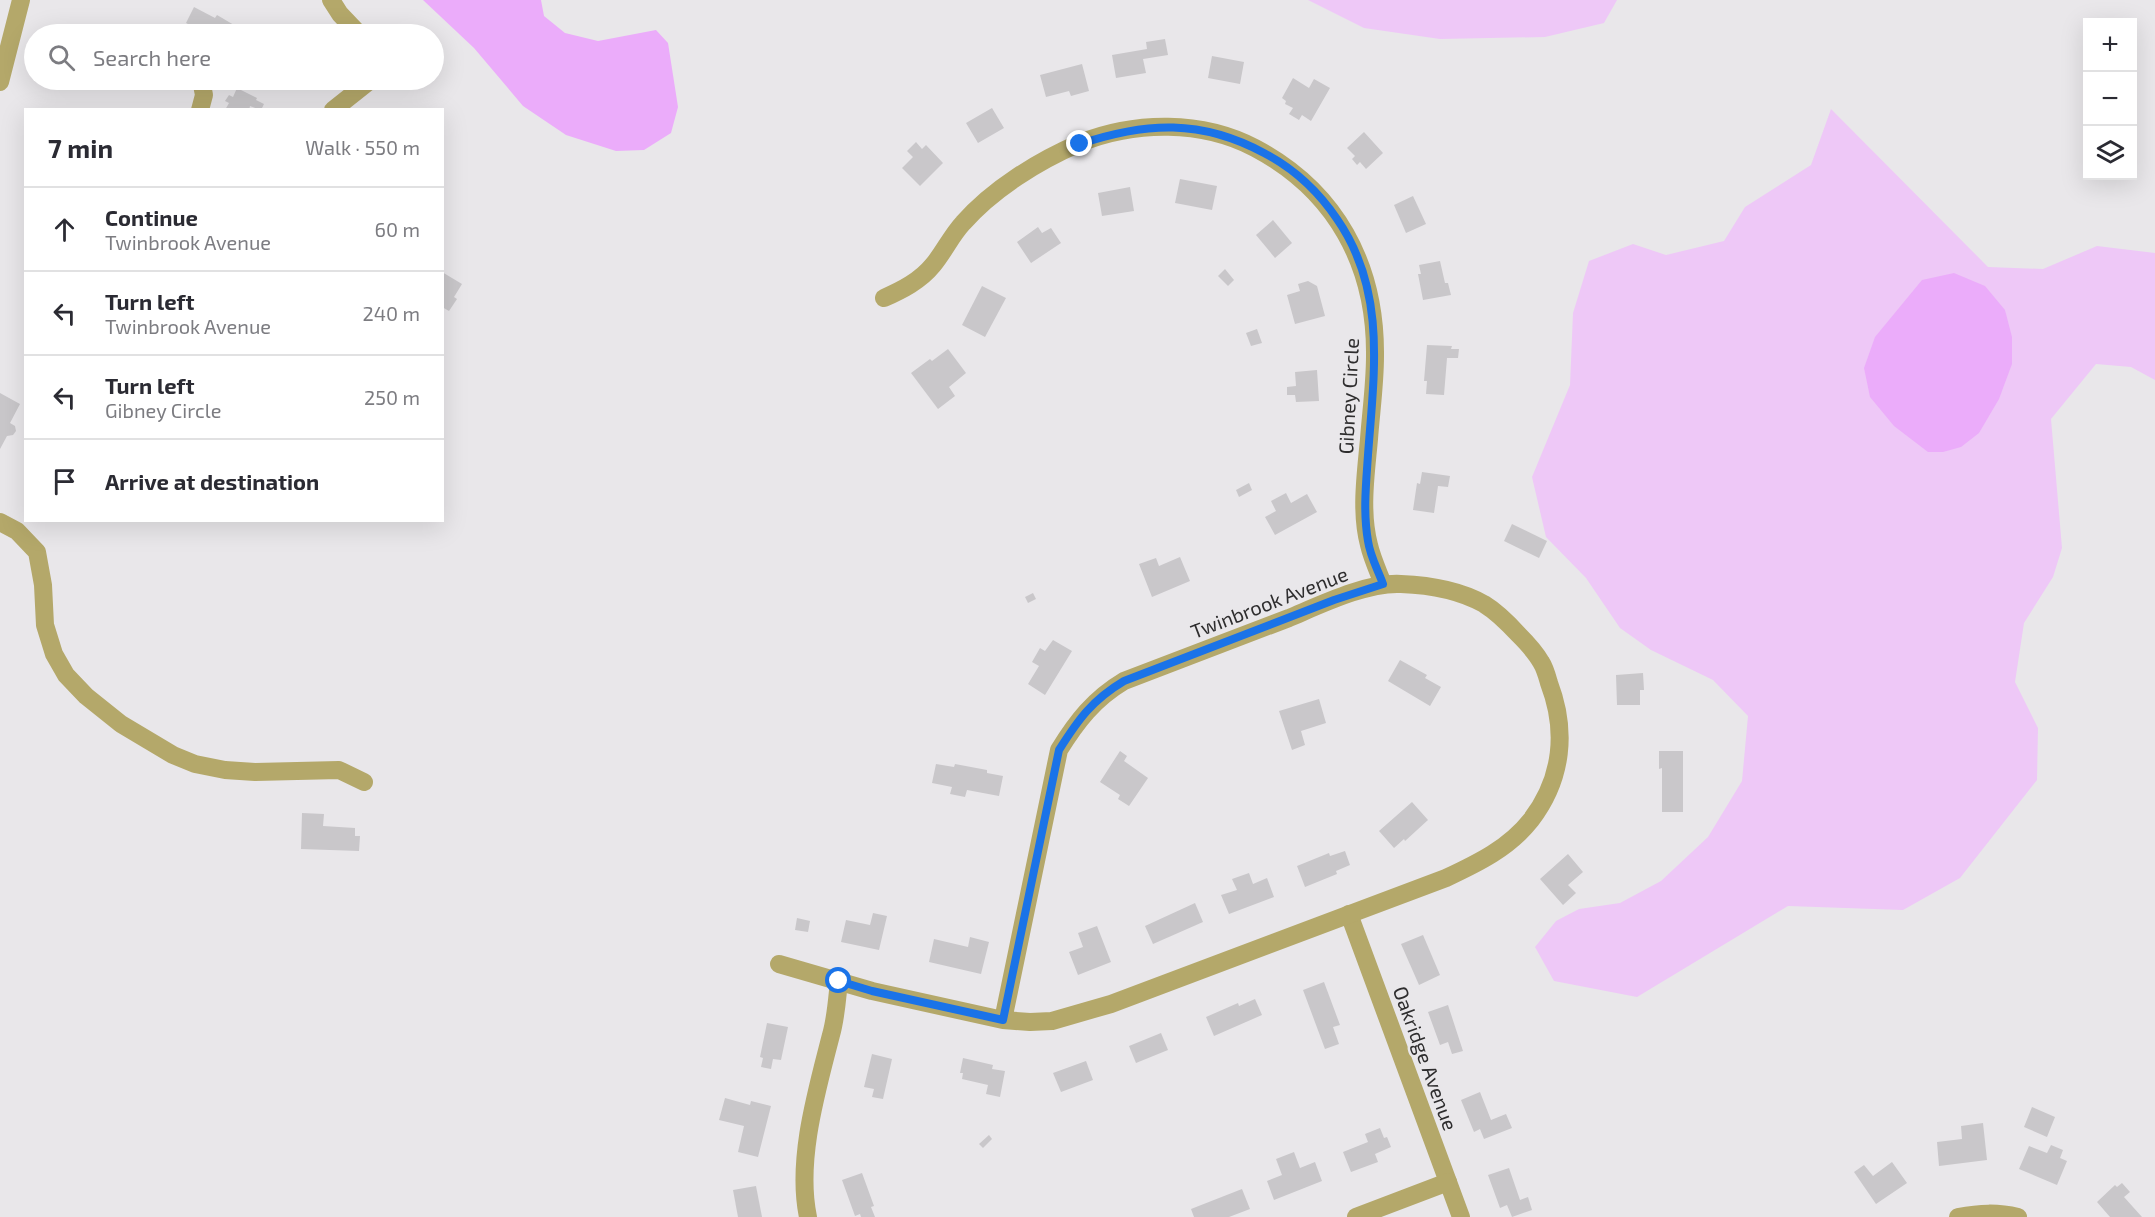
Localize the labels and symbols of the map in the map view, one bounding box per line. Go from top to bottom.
route end [1066,130,1092,156]
street label: Gibney Circle [1333,337,1363,455]
street label: Twinbrook Avenue [1187,561,1351,643]
route start [825,967,851,993]
street label: Oakridge Avenue [1389,983,1463,1133]

